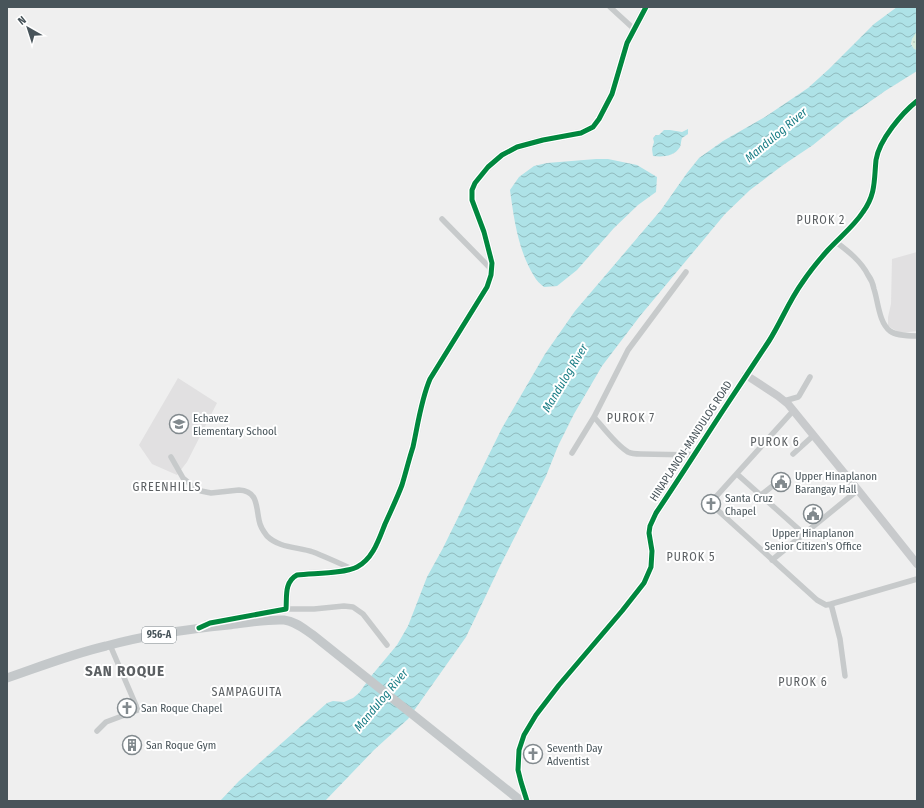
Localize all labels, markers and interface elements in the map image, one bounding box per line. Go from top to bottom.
north arrow [8,8,48,48]
text: N [15,13,29,28]
water label: Mandulog River [742,104,810,165]
district label: PUROK 2 [797,213,845,227]
water label: Mandulog River [539,341,591,414]
street label: HINAPLANON-MANDULOG ROAD [647,378,735,504]
district label: PUROK 7 [607,411,655,425]
place label: Echavez Elementary School [193,412,277,438]
school or university icon: Echavez Elementary School [168,413,190,435]
district label: PUROK 6 [750,435,800,449]
place label: Upper Hinaplanon Barangay Hall [795,470,877,496]
public building icon: Upper Hinaplanon Barangay Hall [770,471,792,493]
district label: GREENHILLS [133,480,201,494]
place label: Santa Cruz Chapel [725,492,773,518]
church icon: Santa Cruz Chapel [700,493,722,515]
public building icon: Upper Hinaplanon Senior Citizen's Office [802,503,824,525]
place label: Upper Hinaplanon Senior Citizen's Office [764,527,862,553]
district label: PUROK 5 [667,550,715,564]
road number: 956-A [142,627,176,643]
district label: SAN ROQUE [85,662,165,680]
water label: Mandulog River [351,666,412,734]
district label: PUROK 6 [778,675,828,689]
district label: SAMPAGUITA [212,685,282,699]
church icon: San Roque Chapel [116,697,138,719]
place label: San Roque Chapel [141,702,222,715]
building icon: San Roque Gym [121,734,143,756]
place label: San Roque Gym [146,739,216,752]
place label: Seventh Day Adventist [547,742,602,768]
church icon: Seventh Day Adventist [522,743,544,765]

